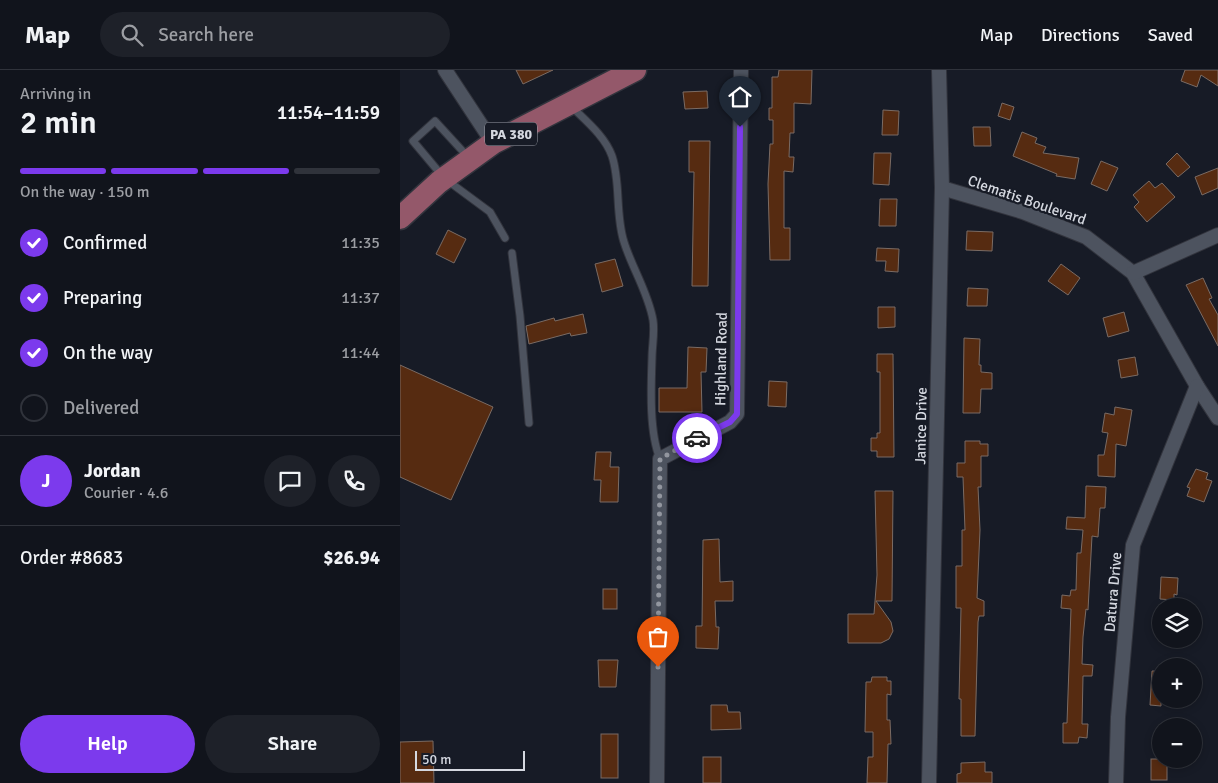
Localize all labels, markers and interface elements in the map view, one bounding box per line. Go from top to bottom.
search box [100,12,450,57]
text: Map [25,20,70,50]
icon: search [118,21,146,49]
text: Search here [158,23,254,47]
text: Map [980,24,1013,46]
text: Directions [1041,24,1120,46]
text: Saved [1148,24,1193,46]
pin [719,76,761,127]
icon: home [726,83,754,111]
text: Arriving in [20,84,91,104]
text: 11:54–11:59 [277,101,380,125]
text: 2 min [20,103,97,142]
road number: PA 380 [485,122,537,146]
street label: Clematis Boulevard [965,171,1089,229]
text: On the way · 150 m [20,182,150,202]
icon: check [20,229,48,257]
text: Confirmed [63,231,147,255]
text: 11:35 [341,233,380,253]
icon: check [20,284,48,312]
text: Preparing [63,286,142,310]
text: 11:37 [341,288,380,308]
street label: Highland Road [711,312,731,406]
icon: check [20,339,48,367]
text: On the way [63,341,153,365]
text: 11:44 [341,343,380,363]
street label: Janice Drive [911,387,931,465]
text: Delivered [63,396,139,420]
courier [672,413,722,463]
icon: car [683,424,711,452]
button: chat [264,455,316,507]
button: phone [328,455,380,507]
text: Jordan [84,459,141,483]
text: J [42,469,50,493]
text: Courier · 4.6 [84,483,168,503]
text: Order #8683 [20,546,123,570]
text: $26.94 [323,546,380,570]
street label: Datura Drive [1101,551,1125,633]
map controls [1152,598,1202,768]
button: layers [1152,598,1202,648]
pin [637,616,679,667]
icon: bag [644,623,672,651]
button: + [1152,658,1202,708]
button: Help [20,715,195,773]
button: Share [205,715,380,773]
button: − [1152,718,1202,768]
scale bar [415,748,525,771]
text: 50 m [422,751,451,768]

